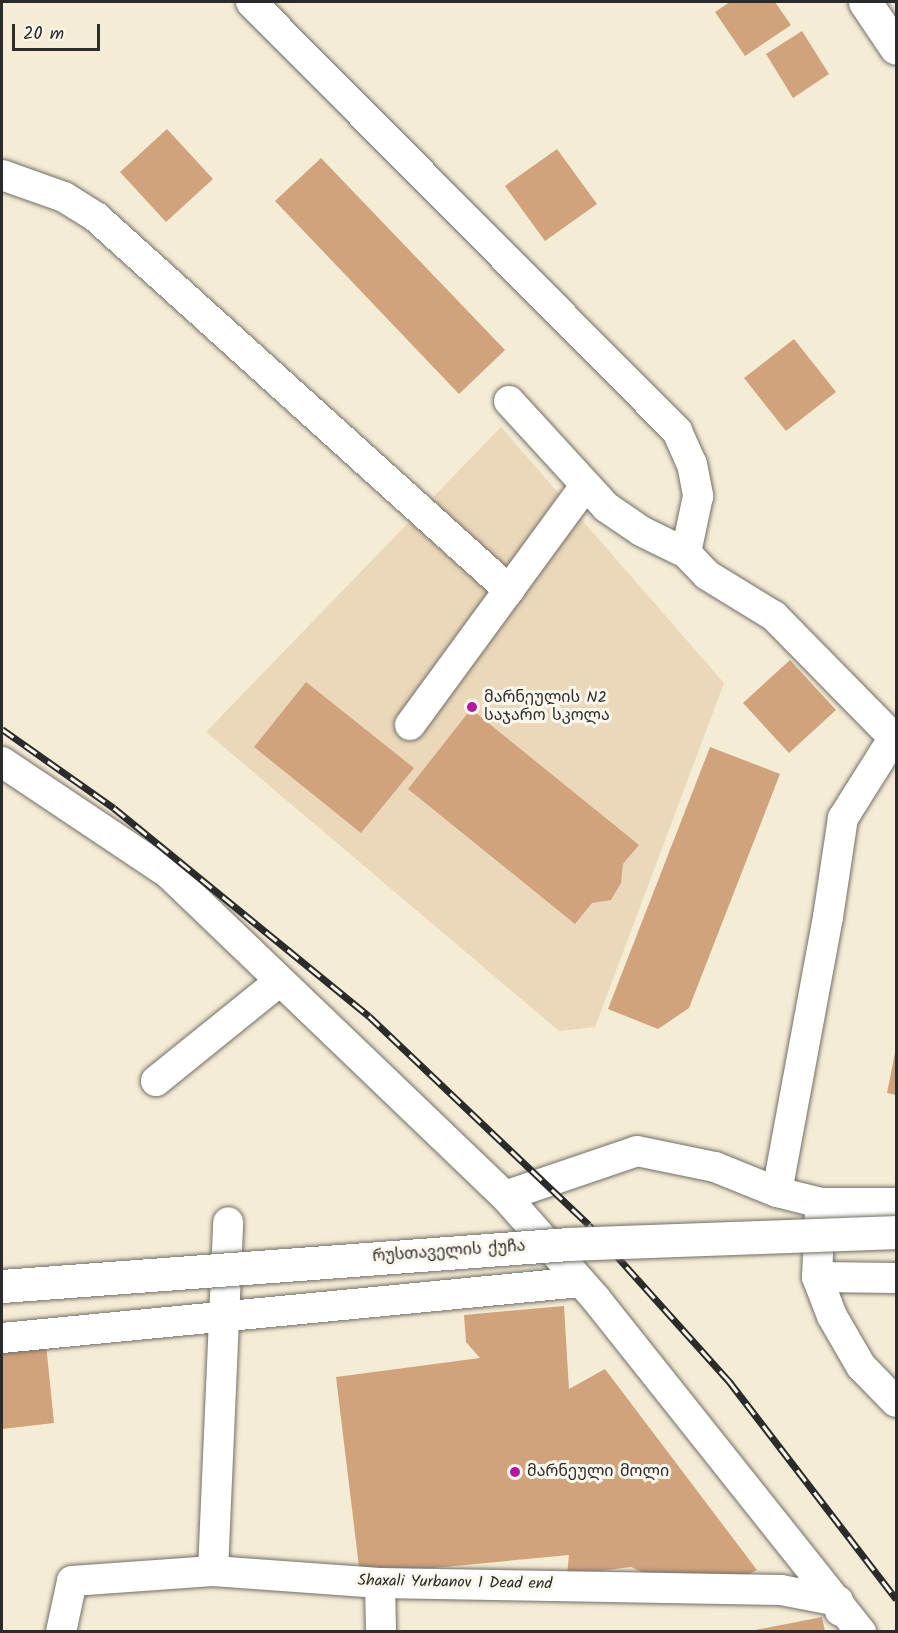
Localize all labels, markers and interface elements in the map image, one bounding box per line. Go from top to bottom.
scale bar [15,12,104,50]
text: 20 m [23,20,64,49]
place label: მარნეულის N2 საჯარო სკოლა [484,688,610,726]
marker: მარნეულის N2 საჯარო სკოლა [465,700,479,714]
street label: რუსთაველის ქუჩა [372,1237,526,1267]
place label: მარნეული მოლი [527,1462,669,1482]
marker: მარნეული მოლი [508,1465,522,1479]
street label: Shaxali Yurbanov 1 Dead end [358,1572,552,1594]

